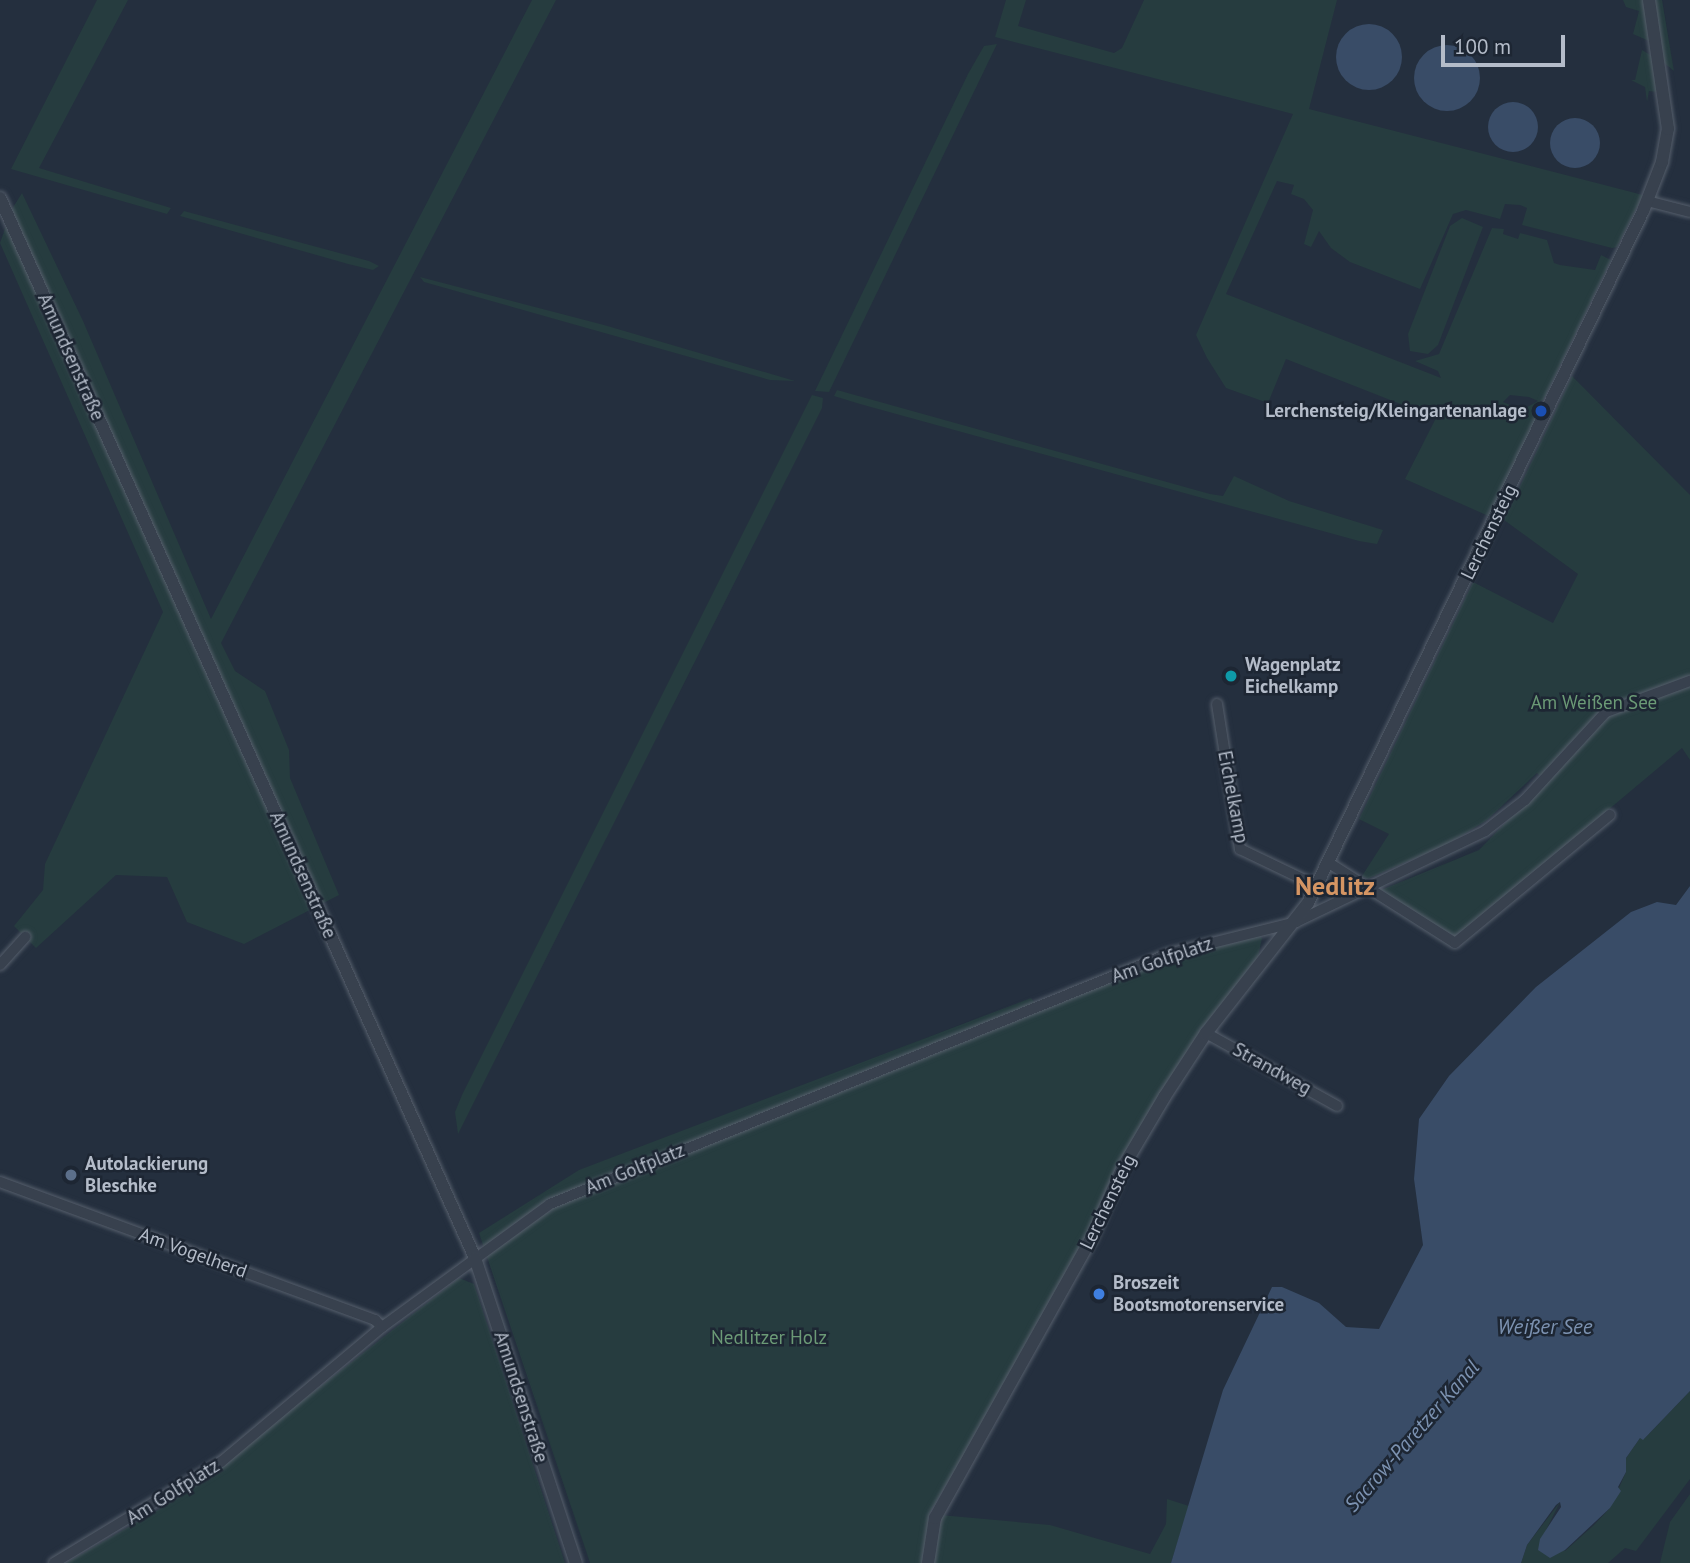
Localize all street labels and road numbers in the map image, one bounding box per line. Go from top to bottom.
street label: Amundsenstraße [33,290,109,424]
street label: Lerchensteig [1456,481,1522,583]
street label: Eichelkamp [1213,749,1253,845]
street label: Amundsenstraße [265,808,341,942]
street label: Am Golfplatz [1109,932,1215,988]
street label: Strandweg [1229,1038,1315,1100]
street label: Am Golfplatz [582,1139,688,1199]
street label: Lerchensteig [1075,1151,1141,1253]
street label: Am Vogelherd [136,1223,250,1283]
street label: Amundsenstraße [489,1328,553,1466]
street label: Am Golfplatz [122,1454,224,1530]

